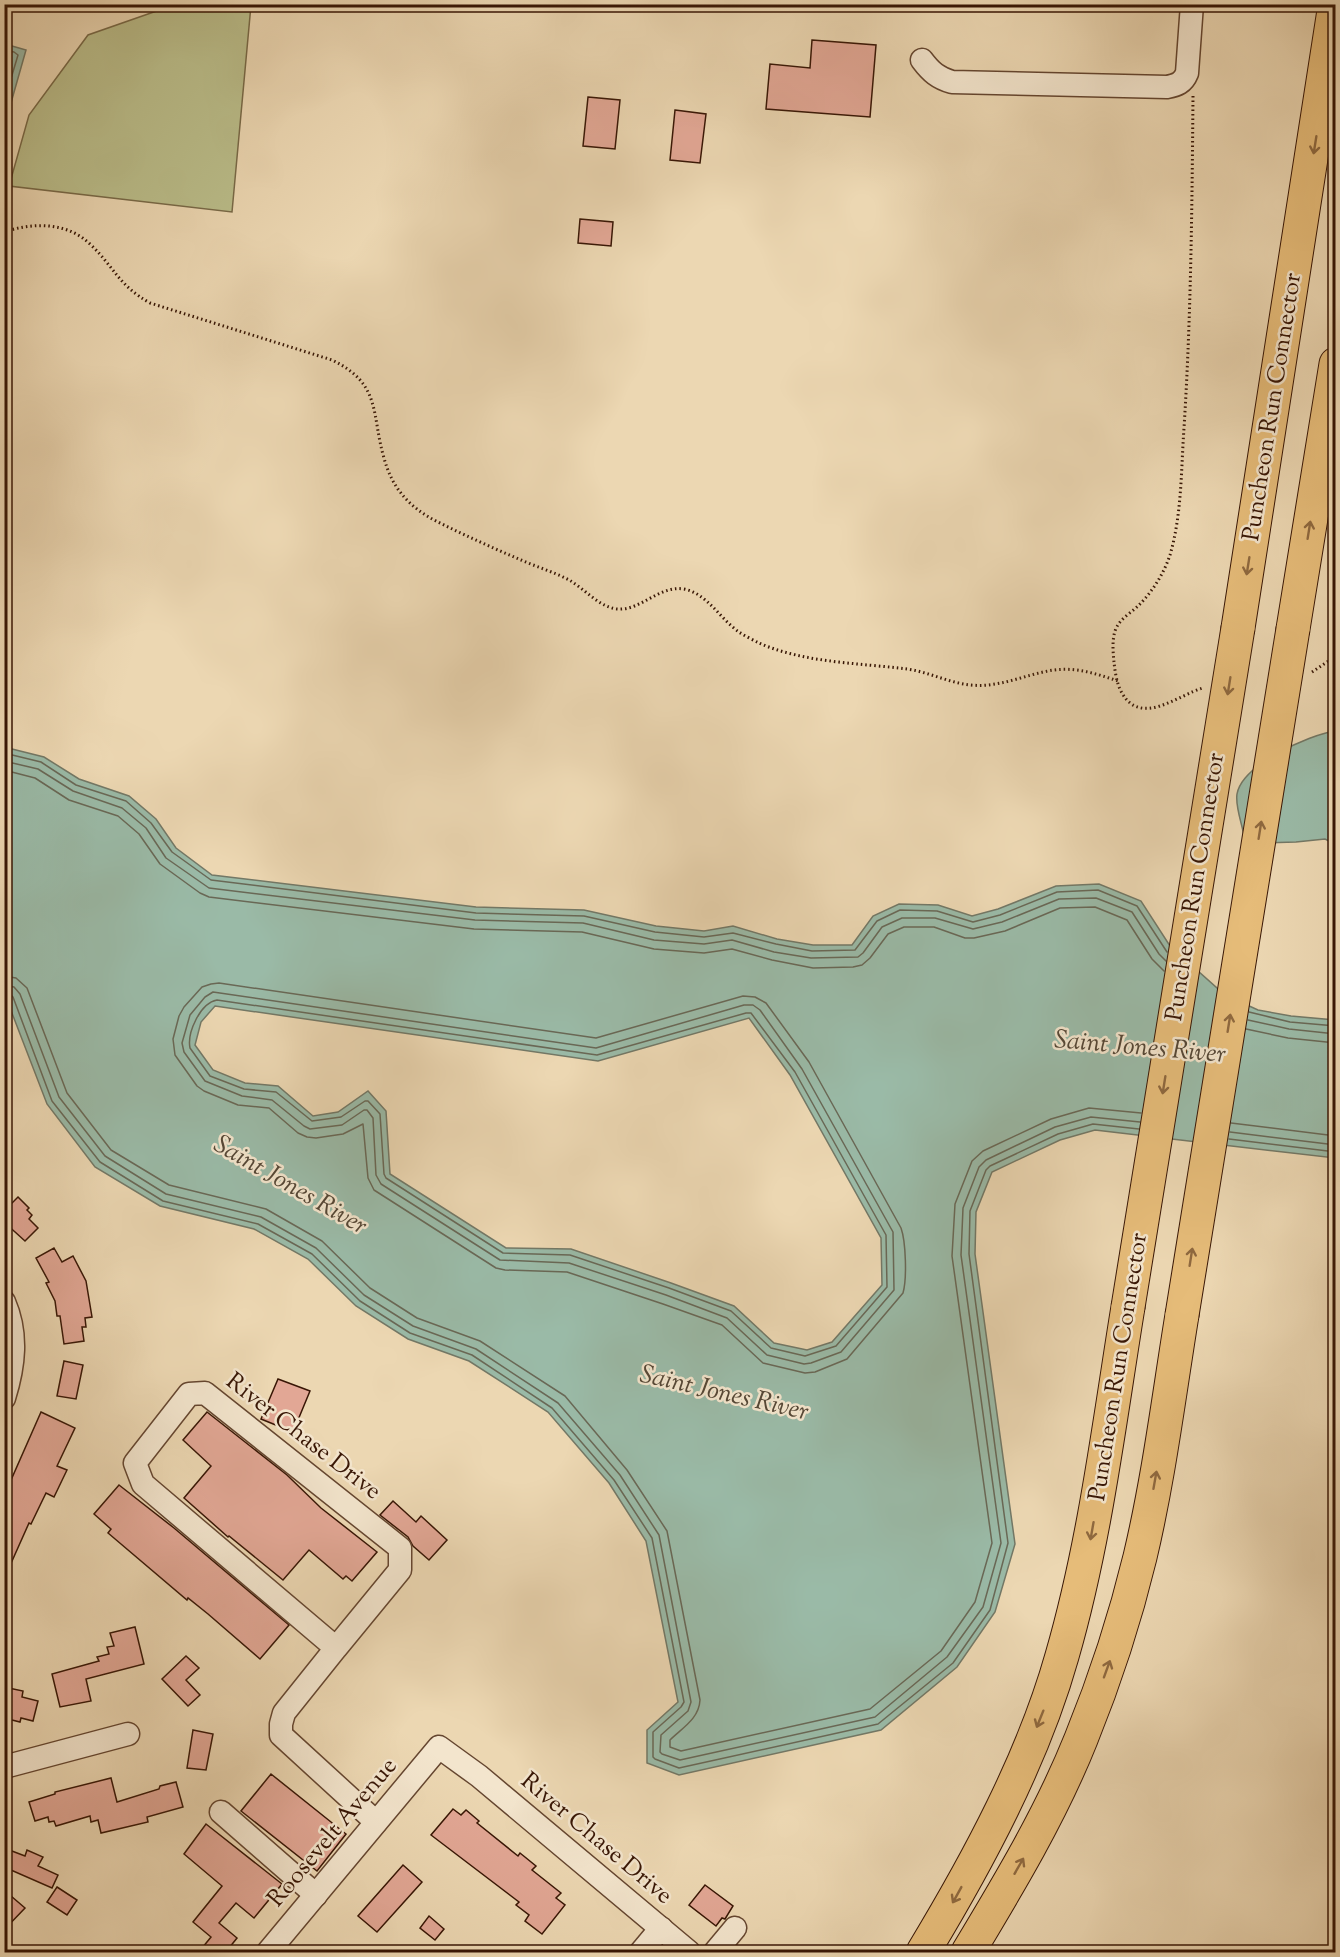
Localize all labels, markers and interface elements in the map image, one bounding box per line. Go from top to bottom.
one-way arrow [1309,135,1320,155]
street label: Puncheon Run Connector [1235,271,1311,543]
one-way arrow [1304,521,1315,540]
one-way arrow [1242,556,1253,576]
one-way arrow [1223,675,1234,695]
street label: Puncheon Run Connector [1158,751,1234,1023]
one-way arrow [1255,821,1266,841]
one-way arrow [1224,1014,1235,1033]
water label: Saint Jones River [1053,1022,1227,1074]
one-way arrow [1158,1075,1169,1095]
water label: Saint Jones River [206,1127,374,1245]
street label: Puncheon Run Connector [1081,1231,1157,1503]
one-way arrow [1186,1247,1197,1267]
water label: Saint Jones River [636,1357,812,1431]
street label: River Chase Drive [218,1365,388,1509]
one-way arrow [1150,1471,1161,1491]
one-way arrow [1086,1520,1097,1540]
one-way arrow [1102,1660,1113,1679]
one-way arrow [1034,1709,1045,1727]
street label: Roosevelt Avenue [260,1751,406,1915]
street label: River Chase Drive [513,1765,679,1913]
one-way arrow [1013,1858,1025,1875]
one-way arrow [951,1886,963,1903]

